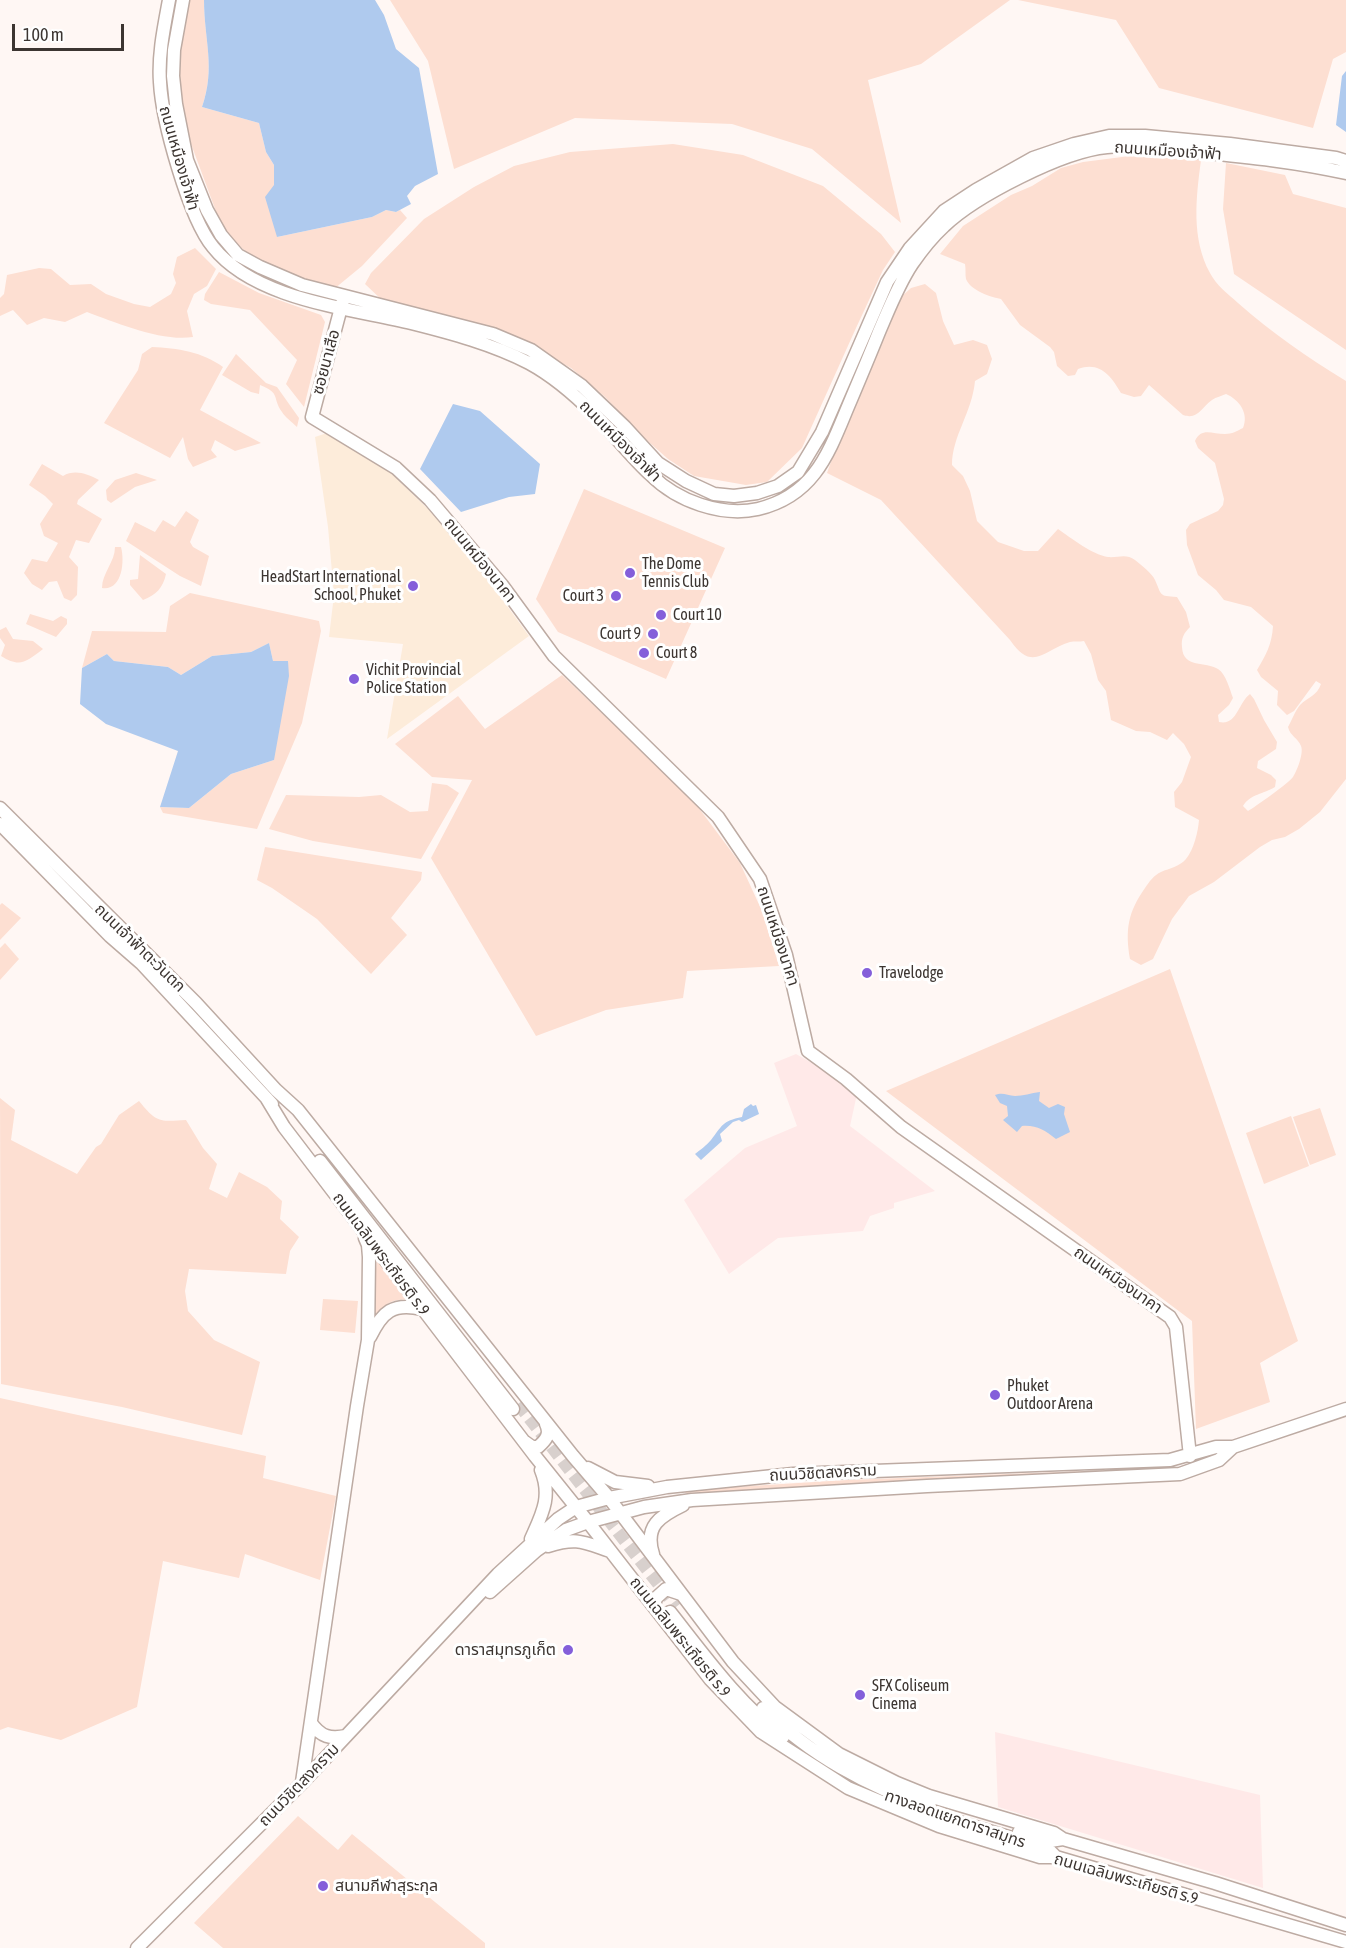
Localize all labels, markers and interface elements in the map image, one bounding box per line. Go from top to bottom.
scale bar [15,12,128,50]
text: 100 m [23,24,64,45]
street label: ถนนเหมืองเจ้าฟ้า [155,104,203,212]
street label: ถนนเหมืองเจ้าฟ้า [1114,138,1222,164]
street label: ซอยนาเสือ [308,327,344,397]
street label: ถนนเหมืองเจ้าฟ้า [575,396,665,486]
street label: ถนนเหมืองนาคา [440,514,520,606]
place label: The Dome Tennis Club [642,554,709,592]
marker: The Dome Tennis Club [623,566,637,580]
place label: HeadStart International School, Phuket [261,567,401,605]
marker: HeadStart International School, Phuket [406,579,420,593]
place label: Court 3 [563,586,604,606]
marker: Court 3 [609,589,623,603]
place label: Court 10 [673,605,722,625]
marker: Court 10 [654,608,668,622]
place label: Court 9 [600,624,641,644]
marker: Court 9 [646,627,660,641]
place label: Court 8 [656,643,697,663]
marker: Court 8 [637,646,651,660]
place label: Vichit Provincial Police Station [366,660,461,698]
marker: Vichit Provincial Police Station [347,672,361,686]
street label: ถนนเหมืองนาคา [753,884,803,988]
street label: ถนนเจ้าฟ้าตะวันตก [91,900,189,996]
place label: Travelodge [879,963,944,983]
marker: Travelodge [860,966,874,980]
street label: ถนนเฉลิมพระเกียรติ ร.9 [329,1189,433,1319]
street label: ถนนเหมืองนาคา [1070,1242,1166,1318]
place label: Phuket Outdoor Arena [1007,1376,1093,1414]
marker: Phuket Outdoor Arena [988,1388,1002,1402]
street label: ถนนวิชิตสงคราม [769,1461,877,1485]
street label: ถนนเฉลิมพระเกียรติ ร.9 [626,1573,734,1701]
place label: ดาราสมุทรภูเก็ต [455,1640,556,1660]
marker: ดาราสมุทรภูเก็ต [561,1643,575,1657]
place label: SFX Coliseum Cinema [872,1676,949,1714]
marker: SFX Coliseum Cinema [853,1688,867,1702]
street label: ถนนวิชิตสงคราม [255,1740,343,1830]
street label: ทางลอดแยกดาราสมุทร [882,1786,1028,1852]
street label: ถนนเฉลิมพระเกียรติ ร.9 [1052,1849,1200,1909]
place label: สนามกีฬาสุระกุล [335,1876,438,1896]
marker: สนามกีฬาสุระกุล [316,1879,330,1893]

